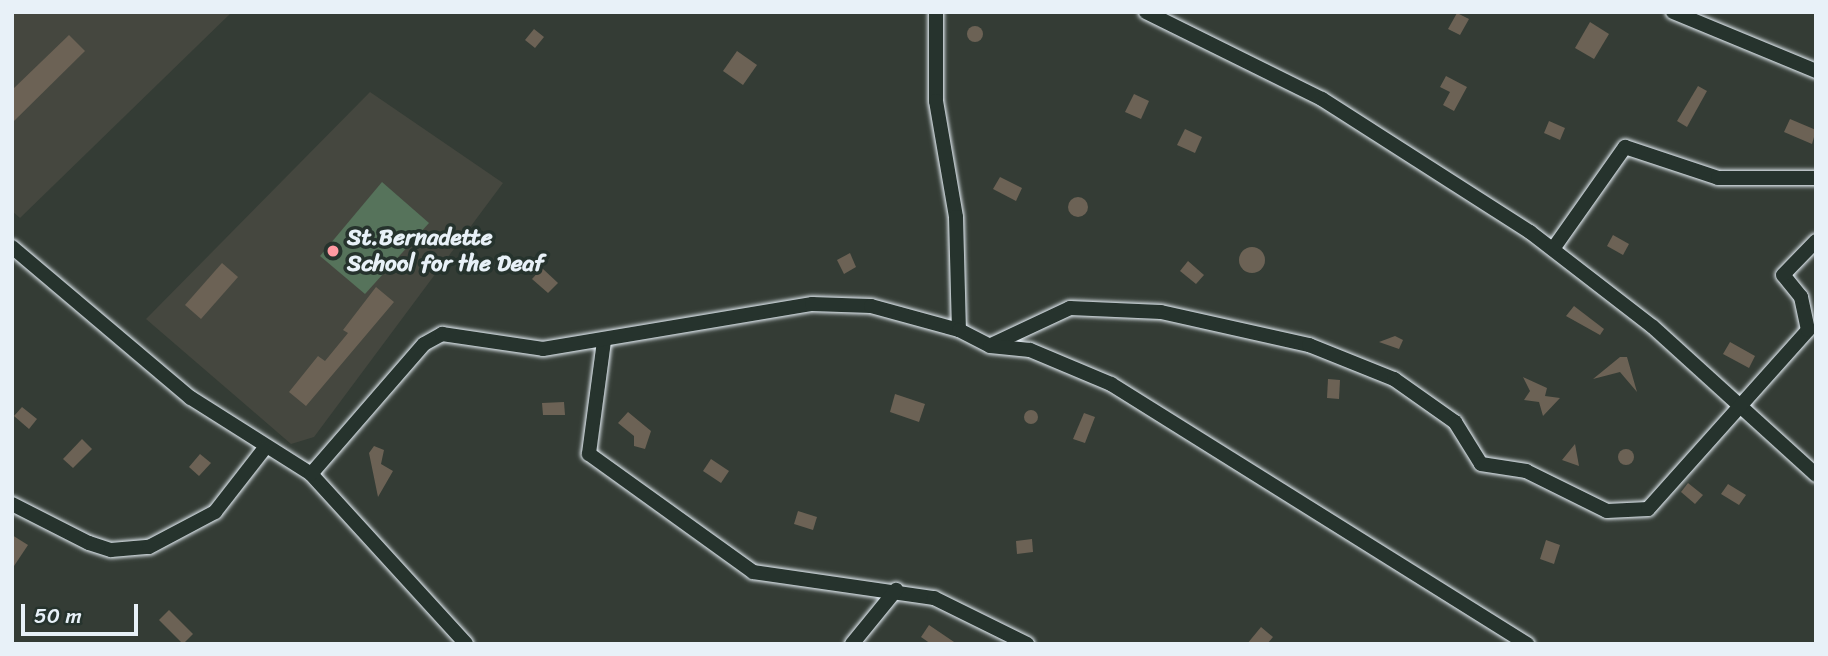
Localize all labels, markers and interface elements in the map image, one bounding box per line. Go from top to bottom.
place label: St.Bernadette School for the Deaf [347,224,545,278]
marker: St.Bernadette School for the Deaf [325,243,341,259]
scale bar [24,590,142,634]
text: 50 m [34,597,82,635]

